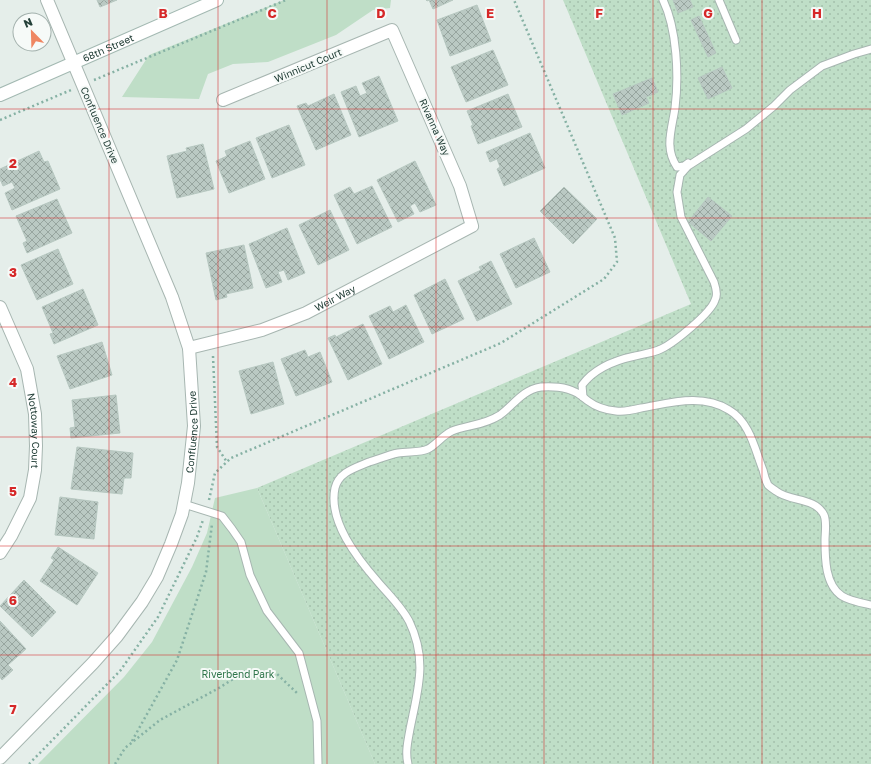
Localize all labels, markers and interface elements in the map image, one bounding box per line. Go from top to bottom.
text: B [158,5,168,21]
text: C [267,5,277,21]
text: D [376,5,386,21]
text: E [486,5,494,21]
text: F [595,5,603,21]
text: G [703,5,713,21]
text: H [812,5,822,21]
north arrow [12,12,52,52]
text: N [22,15,34,30]
street label: 68th Street [81,31,135,64]
street label: Winnicut Court [272,45,344,85]
street label: Confluence Drive [78,85,122,165]
street label: Rivanna Way [417,97,453,158]
text: 2 [9,155,17,171]
text: 3 [9,264,17,280]
street label: Weir Way [312,282,358,313]
text: 4 [9,374,17,390]
street label: Confluence Drive [183,390,200,474]
street label: Nottoway Court [25,392,42,469]
text: 5 [9,483,17,499]
text: 6 [9,592,17,608]
park label: Riverbend Park [202,668,275,680]
text: 7 [9,701,17,717]

